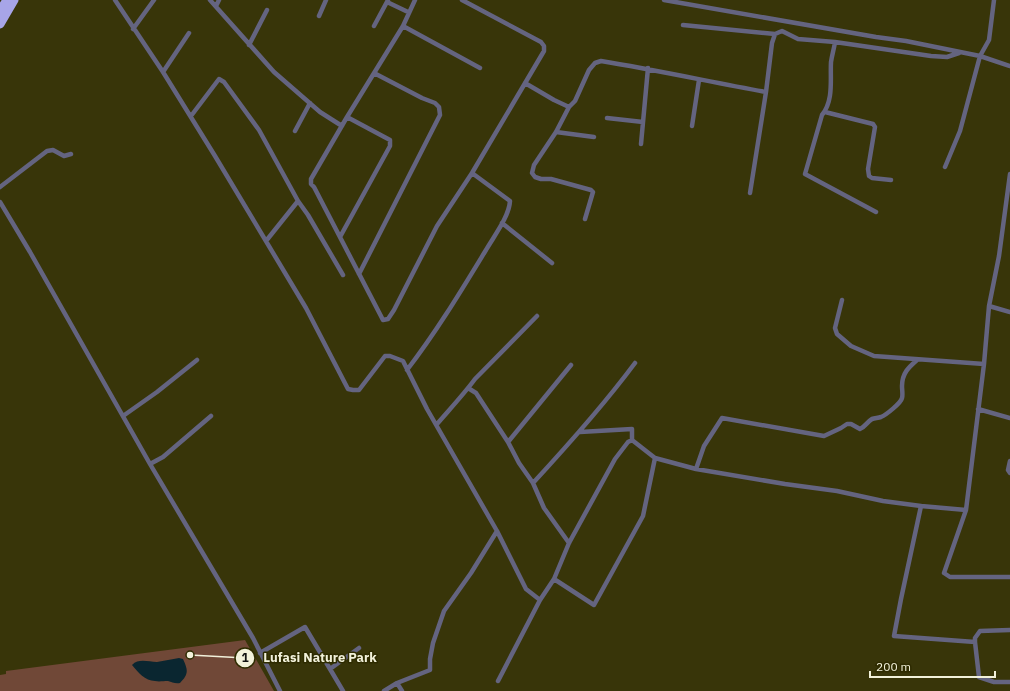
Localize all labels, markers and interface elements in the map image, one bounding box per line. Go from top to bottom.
callout: Lufasi Nature Park [235,645,385,670]
text: Lufasi Nature Park [263,649,377,666]
text: 1 [241,650,249,665]
scale bar [870,653,995,679]
text: 200 m [876,659,911,674]

